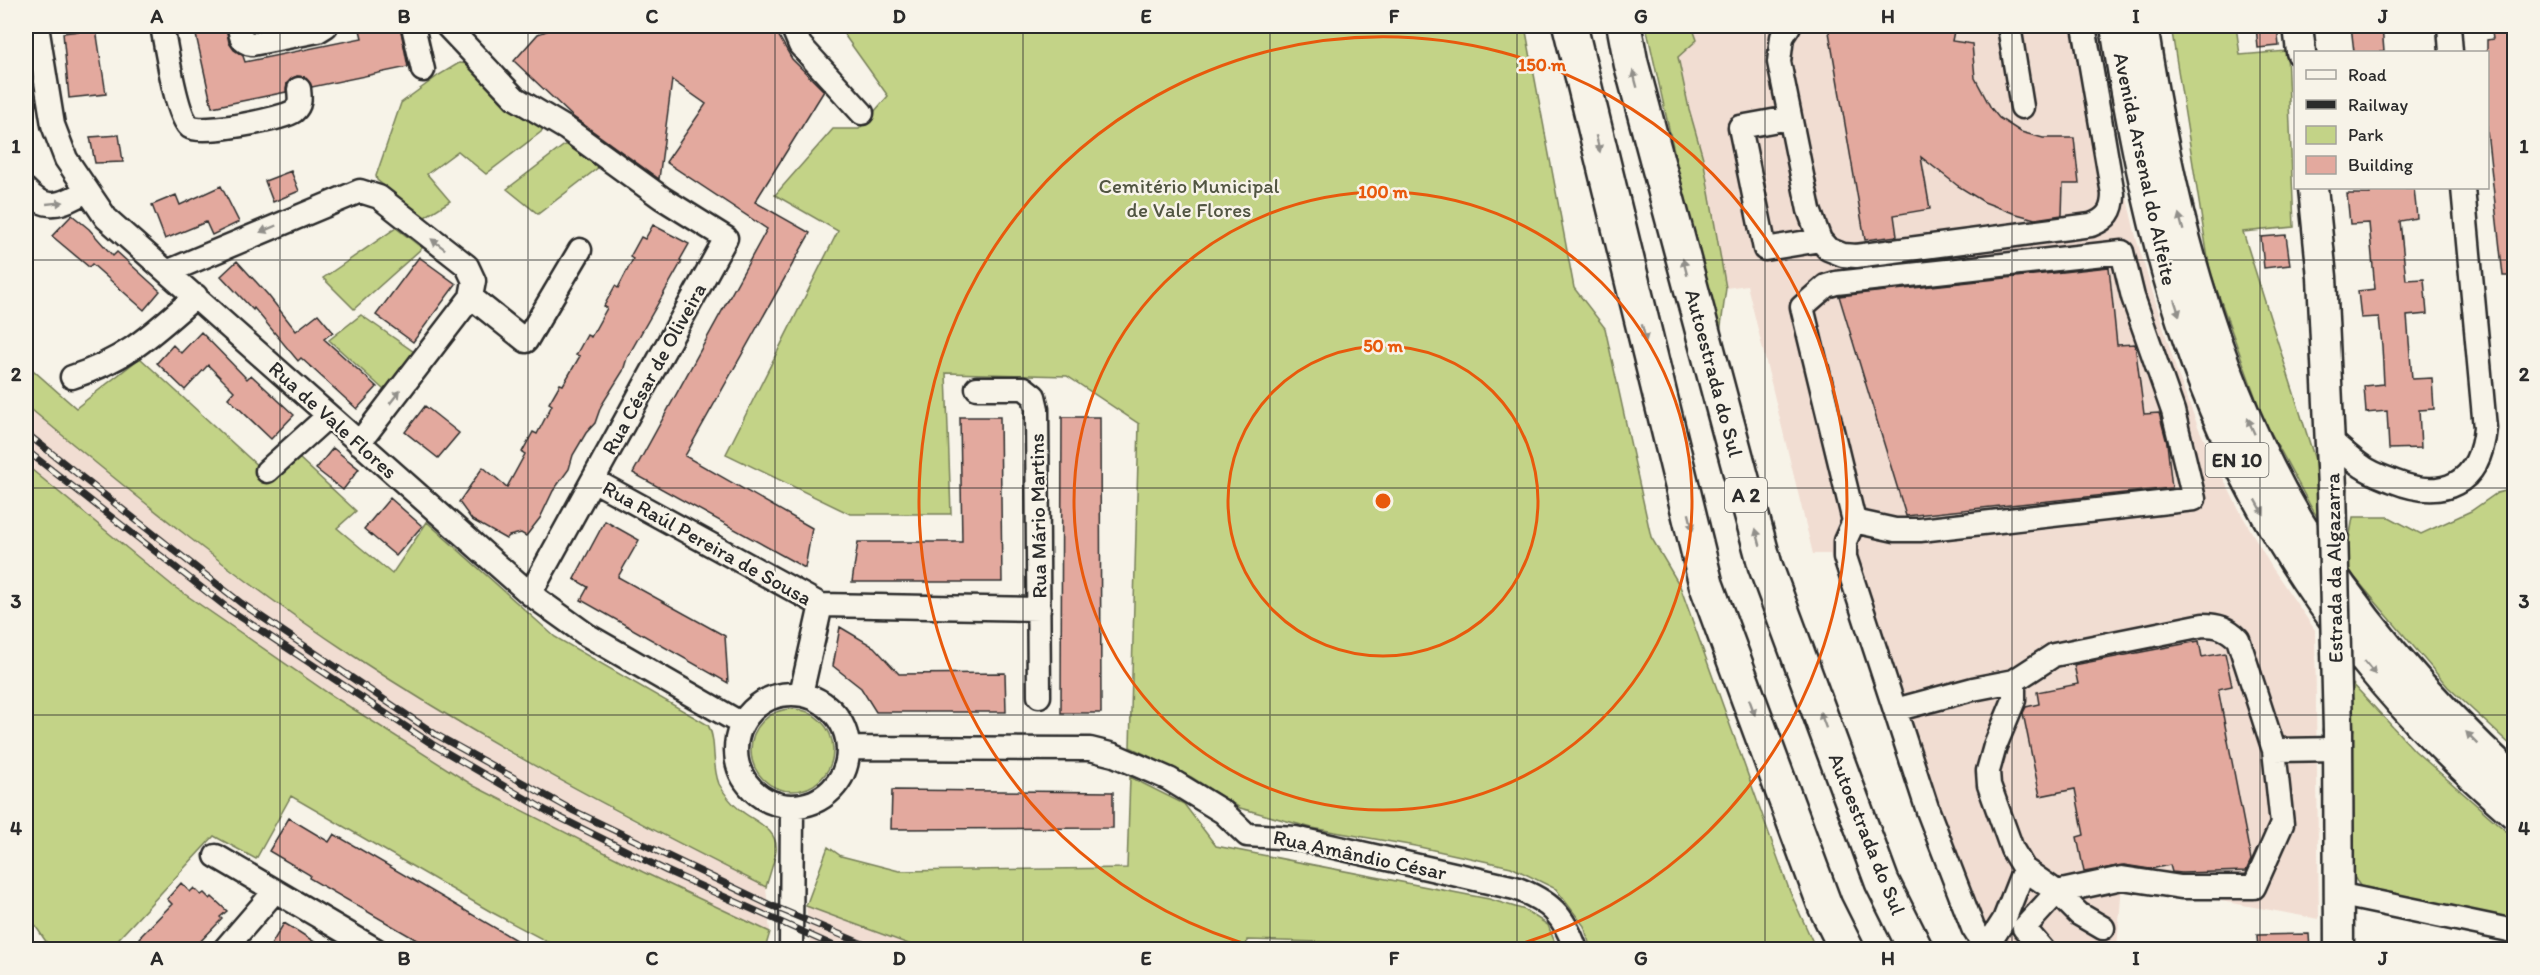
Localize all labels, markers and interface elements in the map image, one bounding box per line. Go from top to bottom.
text: A [150,4,164,28]
text: B [398,4,411,28]
text: C [646,4,659,28]
text: D [892,4,906,28]
text: E [1140,4,1152,28]
text: F [1389,4,1400,28]
text: G [1634,4,1648,28]
text: H [1881,4,1895,28]
text: I [2132,4,2140,28]
text: J [2377,4,2388,28]
street label: Avenida Arsenal do Alfeite [2109,50,2182,288]
legend [2294,51,2489,189]
text: 150 m [1518,54,1567,76]
text: Road [2348,64,2387,86]
one-way arrow [1630,70,1639,88]
text: Railway [2348,94,2409,116]
text: Park [2348,124,2383,146]
text: 1 [11,134,21,158]
text: 1 [2519,134,2529,158]
one-way arrow [1593,135,1603,153]
text: Building [2348,154,2414,176]
park label: Cemitério Municipal de Vale Flores [1098,173,1280,222]
text: 100 m [1358,181,1409,203]
one-way arrow [45,198,64,208]
one-way arrow [2176,213,2186,232]
one-way arrow [259,225,277,234]
one-way arrow [430,238,446,250]
one-way arrow [1680,258,1690,276]
street label: Rua César de Oliveira [596,279,711,459]
street label: Autoestrada do Sul [1680,286,1749,459]
one-way arrow [2173,299,2182,317]
one-way arrow [1640,324,1650,342]
text: 50 m [1363,335,1404,357]
street label: Rua de Vale Flores [264,355,403,484]
text: 2 [11,362,22,386]
text: 2 [2519,362,2530,386]
one-way arrow [388,389,401,405]
one-way arrow [2247,418,2256,435]
street label: Rua Mário Martins [1024,433,1051,599]
road number: EN 10 [2206,443,2268,477]
street label: Estrada da Algazarra [2319,473,2348,663]
street label: Rua Raúl Pereira de Sousa [598,475,816,610]
road number: A 2 [1725,478,1767,512]
centre of rings [1373,491,1393,511]
one-way arrow [2255,499,2265,516]
one-way arrow [1687,513,1697,532]
one-way arrow [1752,528,1762,546]
text: 3 [11,589,22,613]
text: 3 [2519,589,2530,613]
one-way arrow [2364,660,2376,675]
one-way arrow [1747,699,1757,717]
one-way arrow [1817,711,1827,729]
one-way arrow [2465,731,2479,745]
street label: Autoestrada do Sul [1824,749,1911,919]
text: 4 [10,816,22,840]
text: 4 [2518,816,2530,840]
street label: Rua Amândio César [1271,824,1449,885]
text: A [150,946,164,970]
text: B [398,946,411,970]
text: C [646,946,659,970]
text: D [892,946,906,970]
text: E [1140,946,1152,970]
text: F [1389,946,1400,970]
text: G [1634,946,1648,970]
text: H [1881,946,1895,970]
text: I [2132,946,2140,970]
text: J [2377,946,2388,970]

